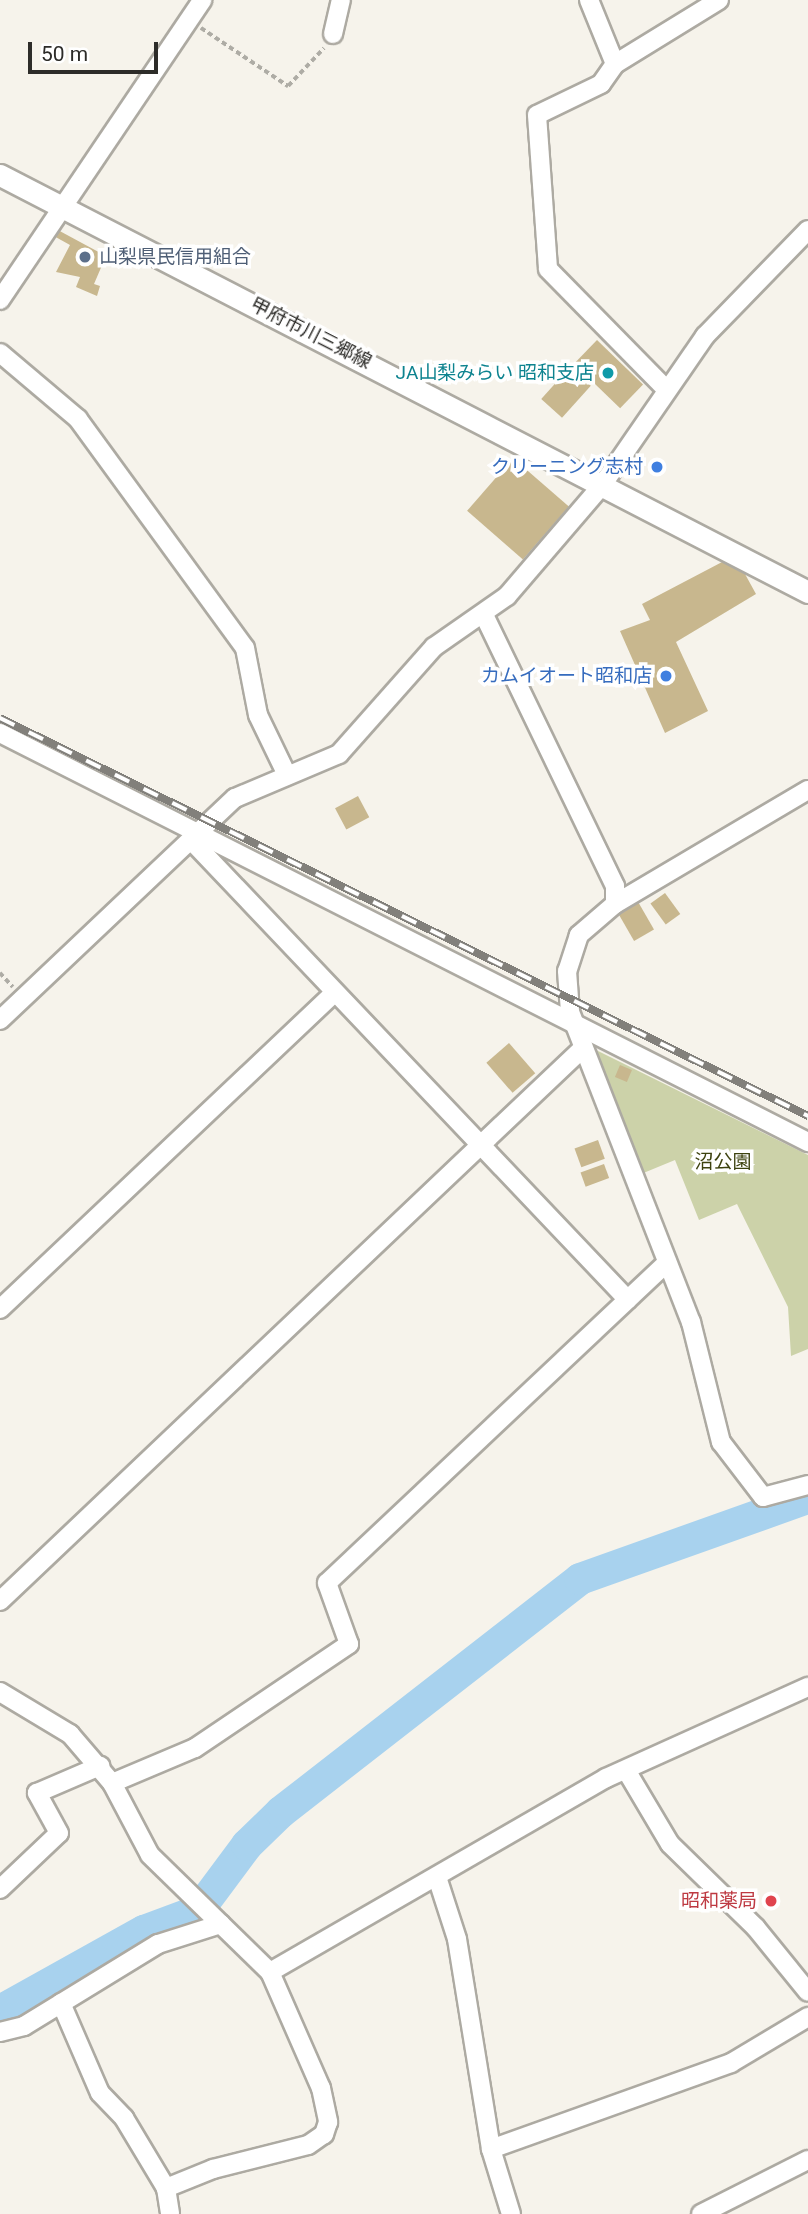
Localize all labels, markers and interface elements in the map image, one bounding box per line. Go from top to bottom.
scale bar [32,28,161,72]
text: 50 m [41,42,88,66]
place label: 山梨県民信用組合 [99,246,251,268]
marker: 山梨県民信用組合 [77,249,93,265]
street label: 甲府市川三郷線 [247,293,375,373]
place label: JA山梨みらい 昭和支店 [396,362,594,384]
marker: JA山梨みらい 昭和支店 [600,365,616,381]
place label: クリーニング志村 [491,456,643,478]
marker: クリーニング志村 [649,459,665,475]
place label: カムイオート昭和店 [481,665,652,687]
marker: カムイオート昭和店 [658,668,674,684]
park label: 沼公園 [695,1151,751,1173]
place label: 昭和薬局 [681,1890,757,1912]
marker: 昭和薬局 [763,1893,779,1909]

